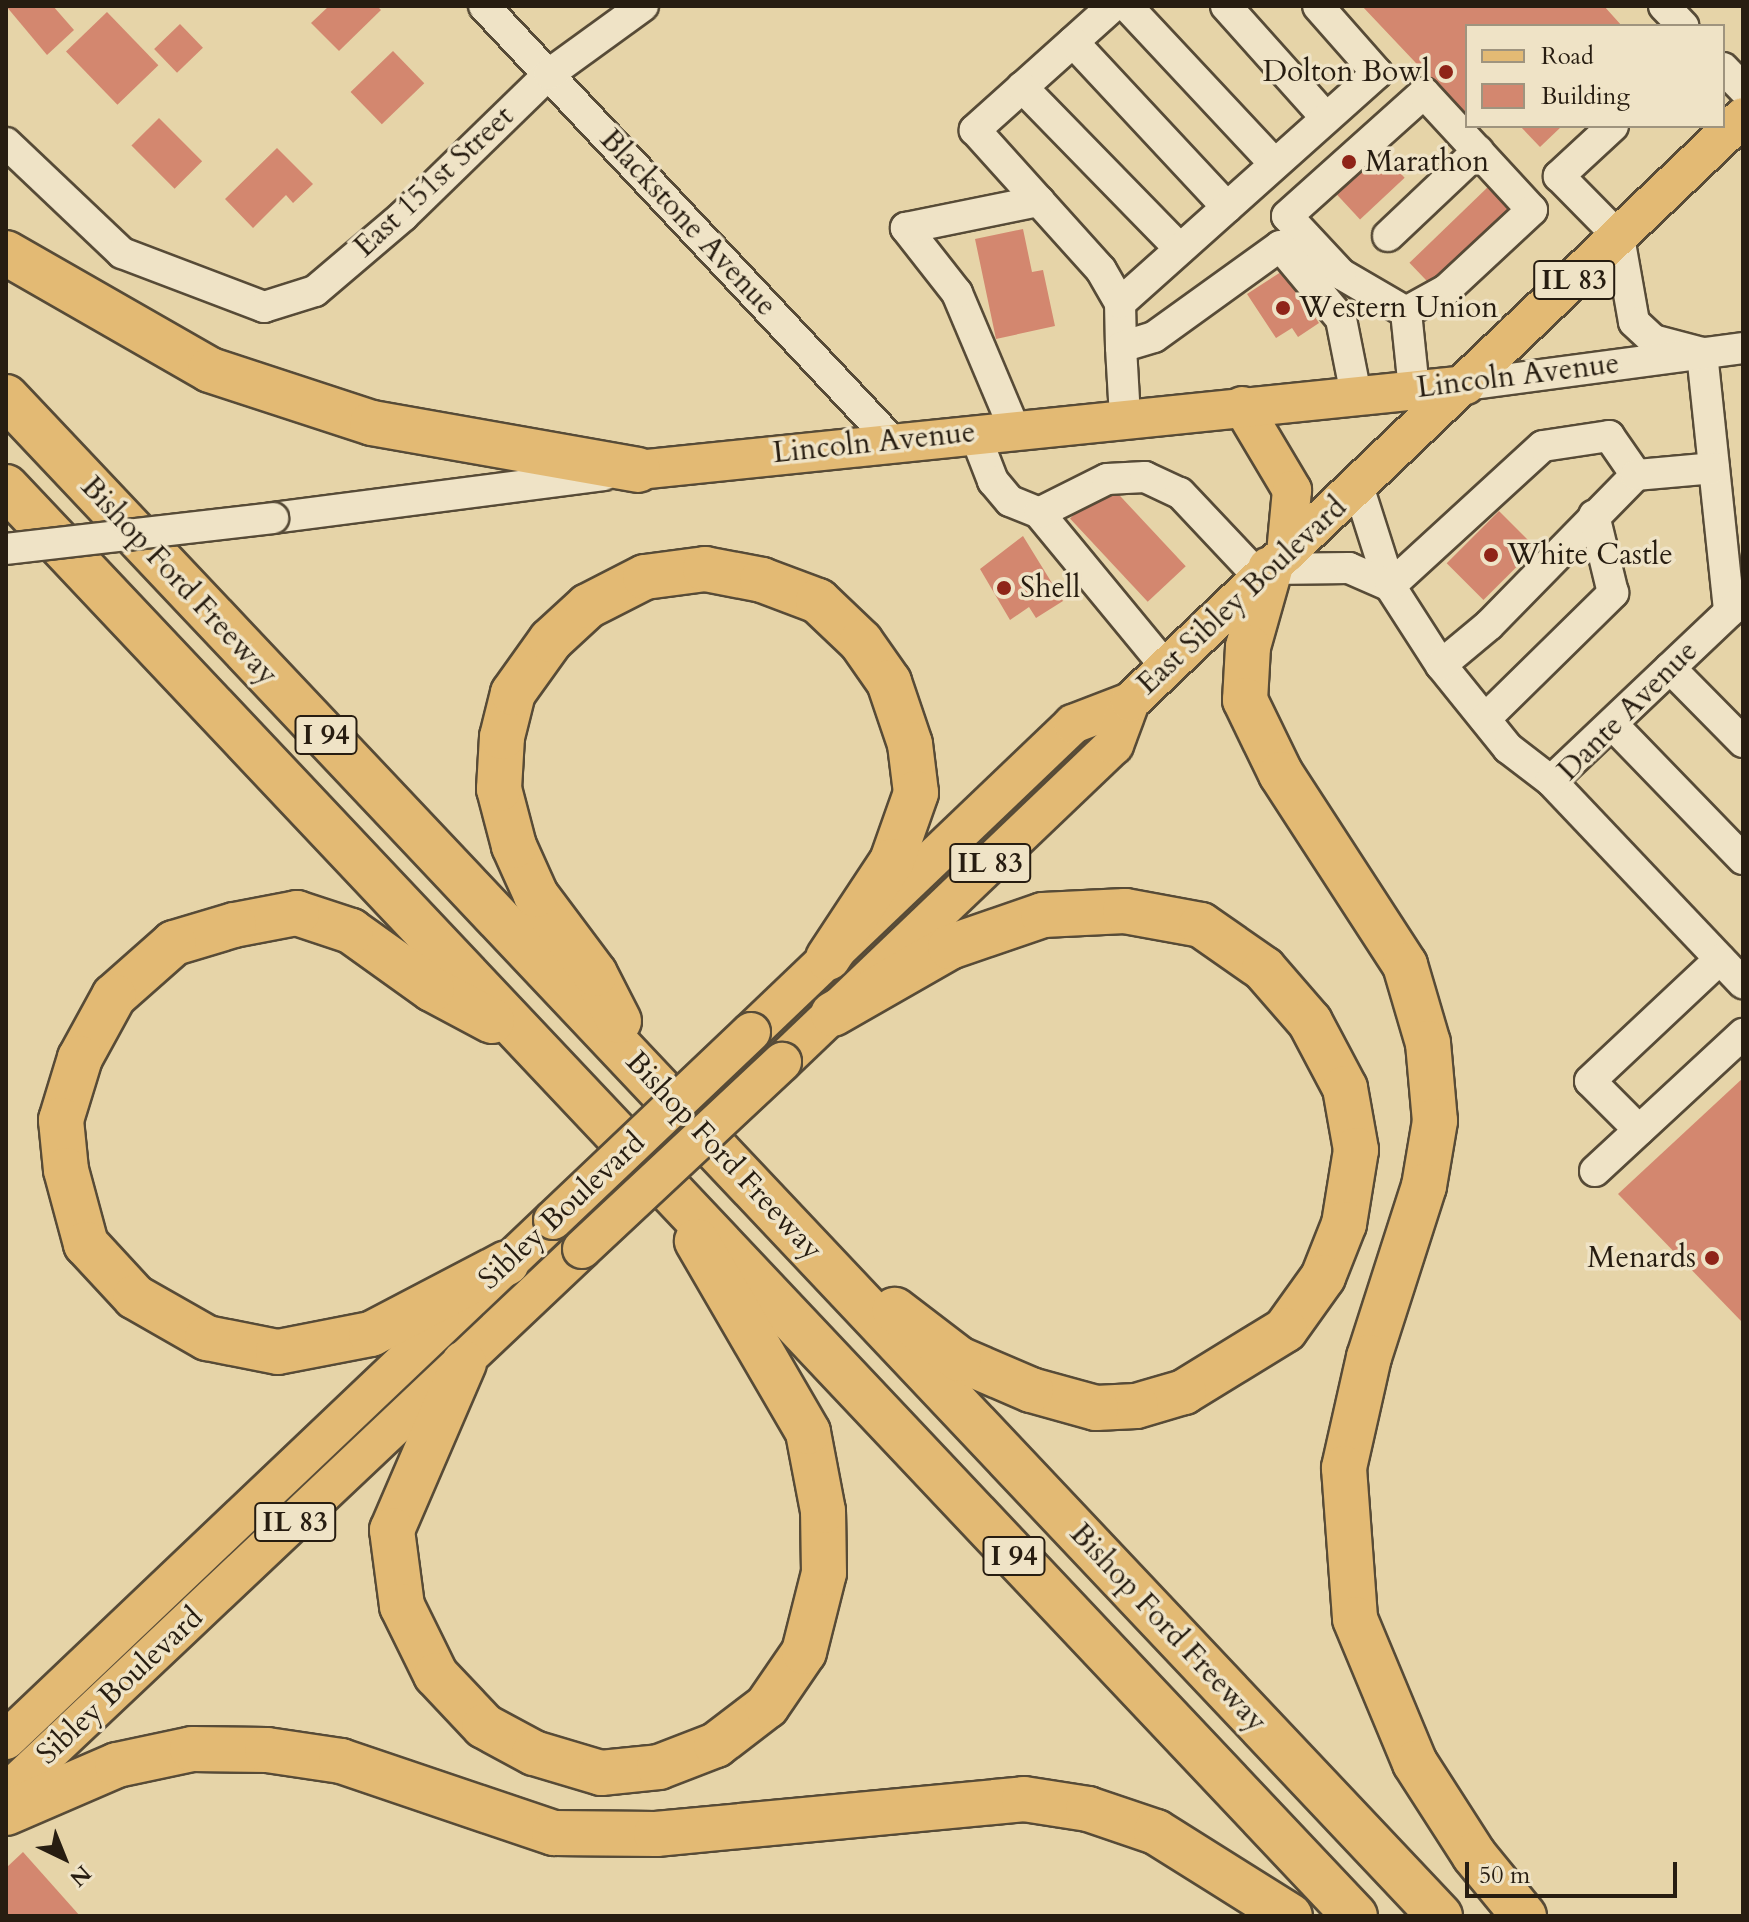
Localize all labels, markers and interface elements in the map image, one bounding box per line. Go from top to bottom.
legend [1465,24,1725,128]
text: Road [1541,40,1594,73]
place label: Dolton Bowl [1263,54,1430,90]
marker: Dolton Bowl [1437,63,1455,81]
text: Building [1541,80,1630,113]
street label: East 151st Street [347,99,521,265]
street label: Blackstone Avenue [592,122,784,324]
place label: Marathon [1365,144,1489,180]
marker: Marathon [1340,153,1358,171]
road number: IL 83 [1532,256,1616,304]
place label: Western Union [1299,290,1498,326]
marker: Western Union [1274,299,1292,317]
street label: Lincoln Avenue [1415,346,1621,406]
street label: Lincoln Avenue [771,414,977,472]
street label: Bishop Ford Freeway [73,469,285,693]
street label: East Sibley Boulevard [1130,490,1354,702]
place label: White Castle [1507,537,1673,573]
marker: White Castle [1482,546,1500,564]
place label: Shell [1020,570,1080,606]
marker: Shell [995,579,1013,597]
street label: Dante Avenue [1551,634,1705,788]
road number: I 94 [294,711,358,759]
road number: IL 83 [948,839,1032,887]
street label: Bishop Ford Freeway [618,1044,830,1268]
street label: Sibley Boulevard [471,1125,653,1297]
place label: Menards [1587,1240,1696,1276]
marker: Menards [1703,1249,1721,1267]
road number: IL 83 [253,1498,337,1546]
street label: Bishop Ford Freeway [1062,1516,1274,1740]
road number: I 94 [982,1532,1046,1580]
street label: Sibley Boulevard [29,1600,211,1772]
north arrow [24,1818,104,1898]
scale bar [1469,1846,1681,1896]
text: N [63,1858,98,1893]
text: 50 m [1479,1859,1530,1892]

